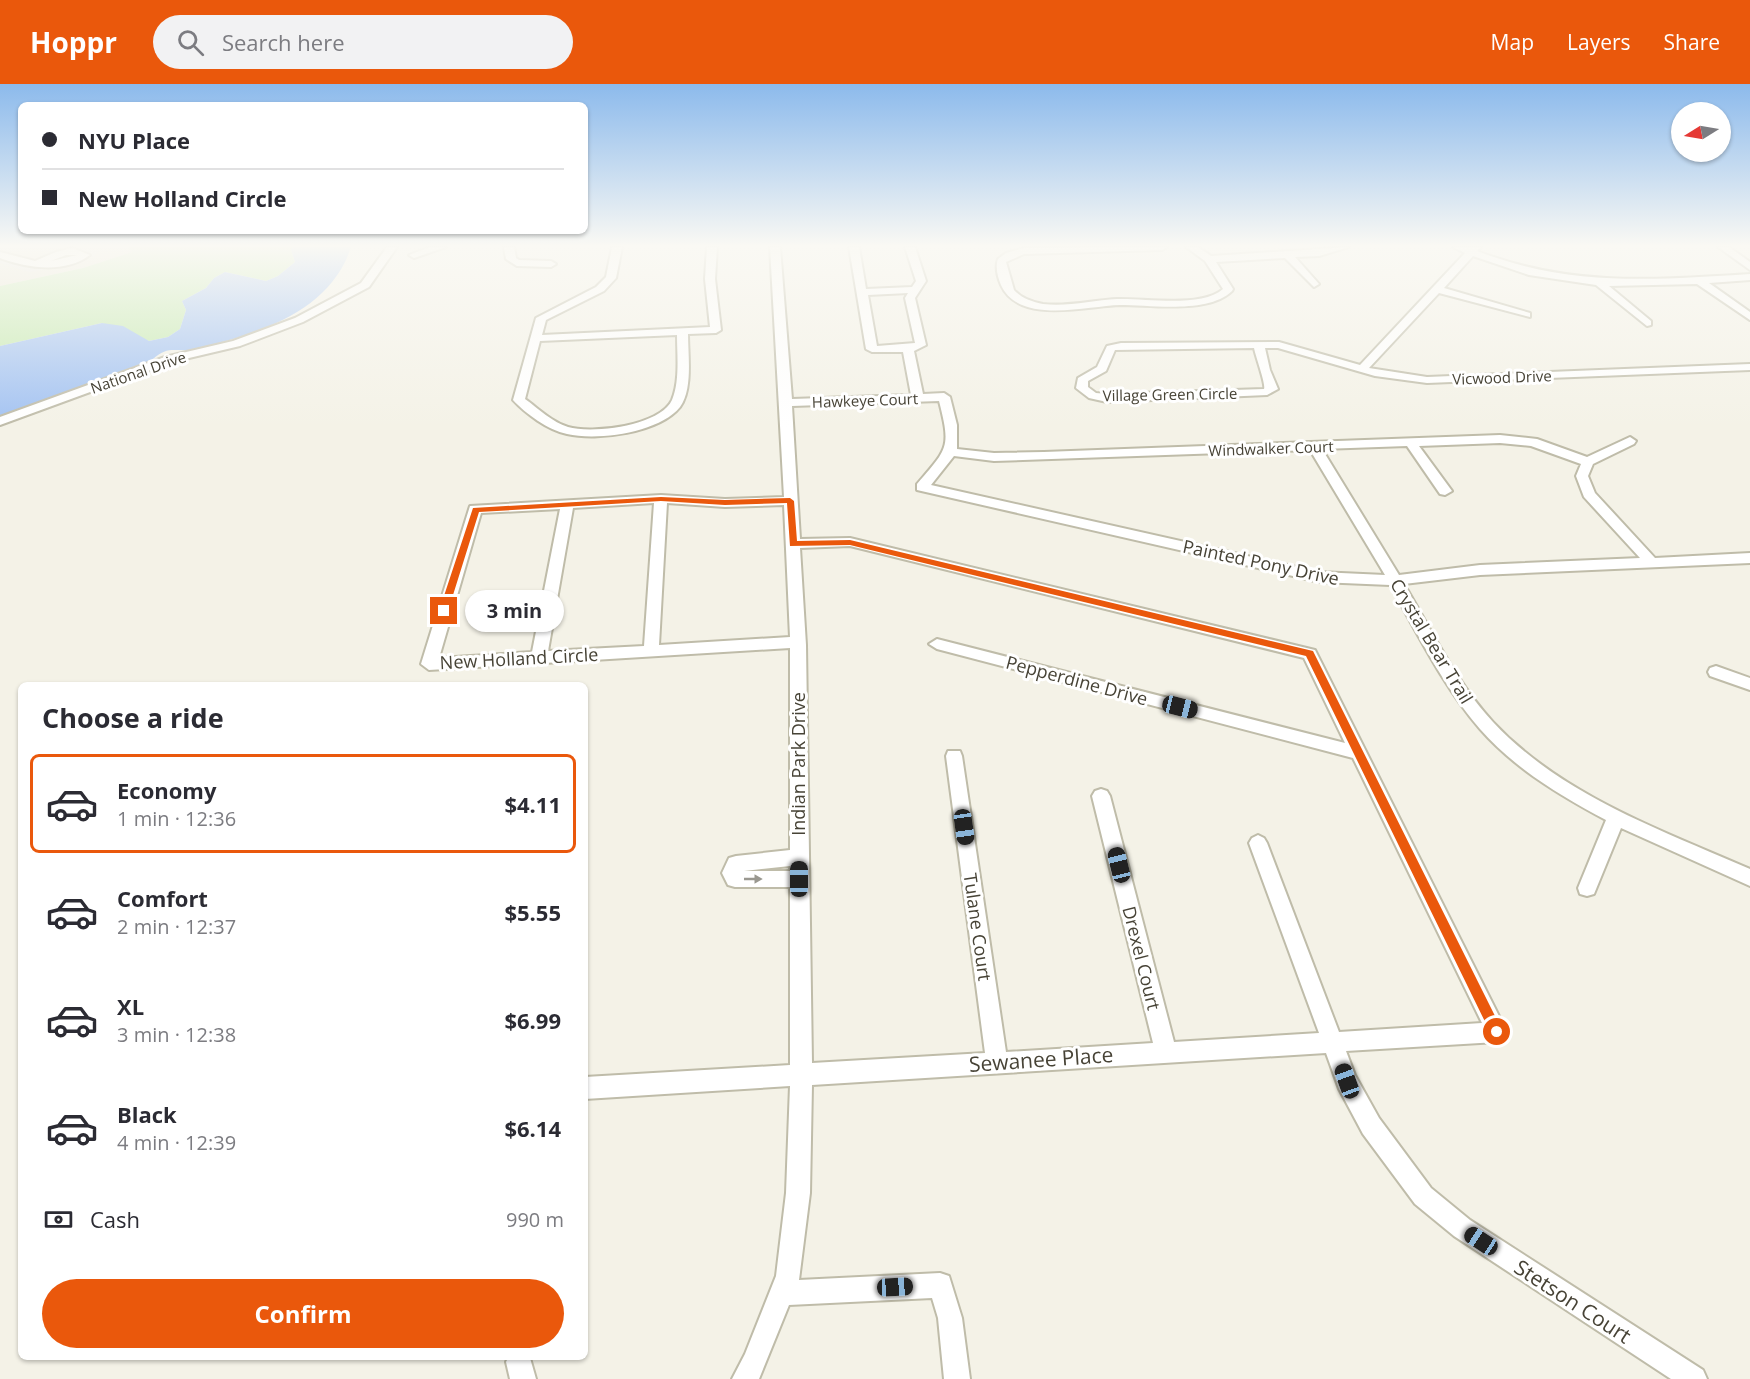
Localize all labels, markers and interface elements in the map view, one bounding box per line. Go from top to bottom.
search box [153,15,573,69]
text: Hoppr [30,23,117,61]
icon: search [174,26,207,59]
text: Search here [222,27,345,57]
text: Map [1491,28,1534,56]
text: Layers [1567,28,1631,56]
text: Share [1664,28,1720,56]
north arrow [1671,102,1731,162]
map controls [1671,102,1731,162]
text: NYU Place [78,125,190,155]
text: New Holland Circle [78,183,286,213]
street label: National Drive [88,346,188,398]
street label: Vicwood Drive [1452,365,1552,389]
street label: Village Green Circle [1102,383,1238,405]
street label: Hawkeye Court [812,388,918,412]
street label: Windwalker Court [1208,436,1334,460]
street label: Painted Pony Drive [1181,534,1341,590]
street label: Crystal Bear Trail [1385,574,1479,708]
callout: 3 min [465,590,564,632]
route end [430,597,457,624]
text: 3 min [487,597,542,624]
street label: New Holland Circle [439,642,599,674]
street label: Pepperdine Drive [1003,650,1151,710]
street label: Indian Park Drive [786,692,810,836]
car [1160,694,1200,720]
text: Choose a ride [42,699,224,736]
text: Economy [117,775,216,805]
icon: car [45,777,99,831]
text: $4.11 [504,789,561,819]
text: 1 min · 12:36 [117,805,236,832]
car [953,808,975,846]
car [1106,845,1132,885]
car [790,861,808,897]
street label: Tulane Court [959,872,997,982]
one-way arrow [744,874,763,884]
text: Comfort [117,883,208,913]
icon: car [45,885,99,939]
text: $5.55 [504,897,561,927]
street label: Drexel Court [1118,904,1166,1012]
text: 2 min · 12:37 [117,913,236,940]
text: XL [117,991,144,1021]
icon: car [45,993,99,1047]
text: $6.99 [504,1005,561,1035]
route start [1483,1018,1510,1045]
text: 3 min · 12:38 [117,1021,236,1048]
street label: Sewanee Place [968,1040,1114,1078]
car [1332,1061,1362,1101]
text: Black [117,1099,177,1129]
icon: car [45,1101,99,1155]
text: $6.14 [504,1113,561,1143]
text: 4 min · 12:39 [117,1129,236,1156]
icon: cash [42,1203,75,1236]
text: Cash [90,1204,140,1234]
text: 990 m [506,1206,564,1233]
car [1461,1224,1501,1258]
street label: Stetson Court [1509,1253,1637,1349]
car [877,1277,913,1297]
button: Confirm [42,1279,564,1348]

